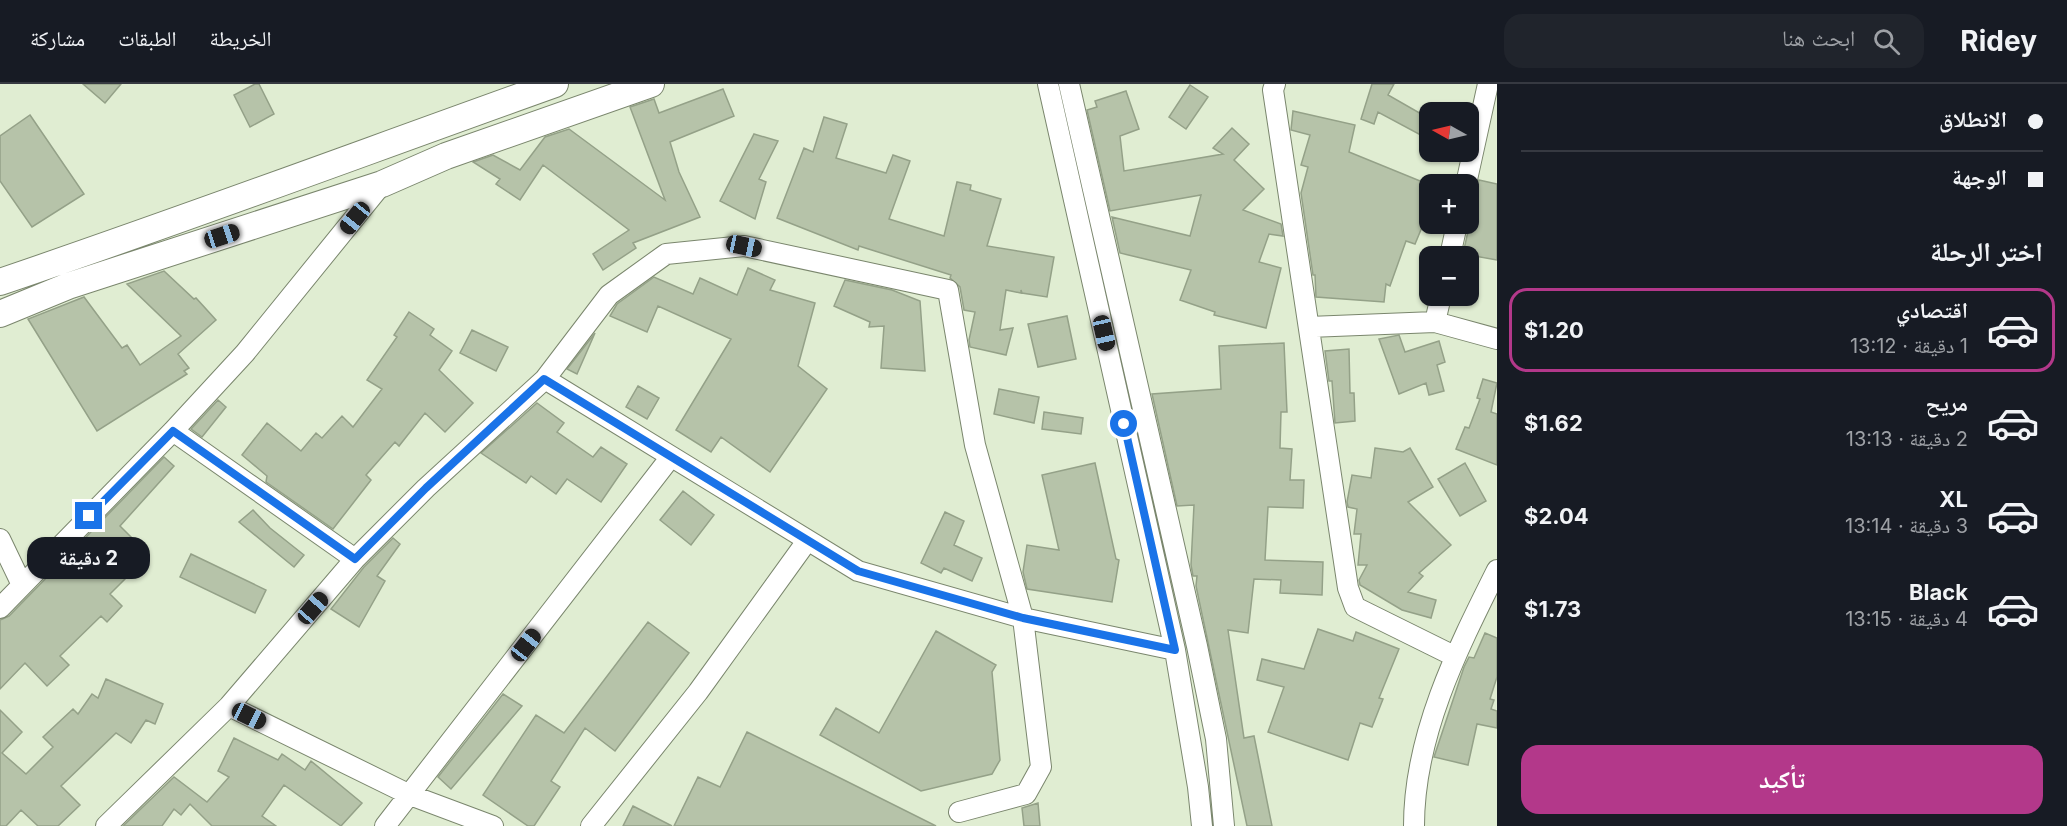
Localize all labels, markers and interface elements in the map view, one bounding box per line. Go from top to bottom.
search box [1504,14,1924,68]
text: Ridey [1960,24,2037,58]
text: ابحث هنا [1782,25,1855,51]
icon: search [1870,25,1903,58]
text: مشاركة [30,26,85,51]
text: الطبقات [118,26,177,51]
text: الخريطة [210,26,271,51]
north arrow [1419,102,1479,162]
map controls [1419,102,1479,306]
text: الانطلاق [1939,106,2007,132]
text: الوجهة [1952,164,2007,190]
button: + [1419,174,1479,234]
car [337,198,373,238]
car [202,222,242,250]
car [725,233,763,259]
text: اختر الرحلة [1930,235,2043,268]
button: − [1419,246,1479,306]
text: اقتصادي [1896,297,1968,323]
icon: car [1986,303,2040,357]
car [1091,313,1117,353]
text: $1.20 [1524,317,1584,343]
text: 1 دقيقة · 13:12 [1850,334,1968,358]
text: مريح [1925,390,1968,416]
icon: car [1986,396,2040,450]
route start [1110,410,1137,437]
text: $1.62 [1524,410,1583,436]
text: 2 دقيقة · 13:13 [1846,427,1968,451]
text: XL [1939,486,1968,512]
icon: car [1986,489,2040,543]
route end [75,502,102,529]
text: $2.04 [1524,503,1589,529]
text: 3 دقيقة · 13:14 [1845,514,1968,538]
callout: 2 دقيقة [28,537,150,579]
text: 2 دقيقة [59,546,118,570]
text: Black [1909,579,1968,605]
icon: car [1986,582,2040,636]
car [294,589,332,627]
text: $1.73 [1524,596,1581,622]
text: 4 دقيقة · 13:15 [1845,607,1968,631]
car [508,625,544,665]
car [229,700,269,732]
button: تأكيد [1521,745,2043,814]

